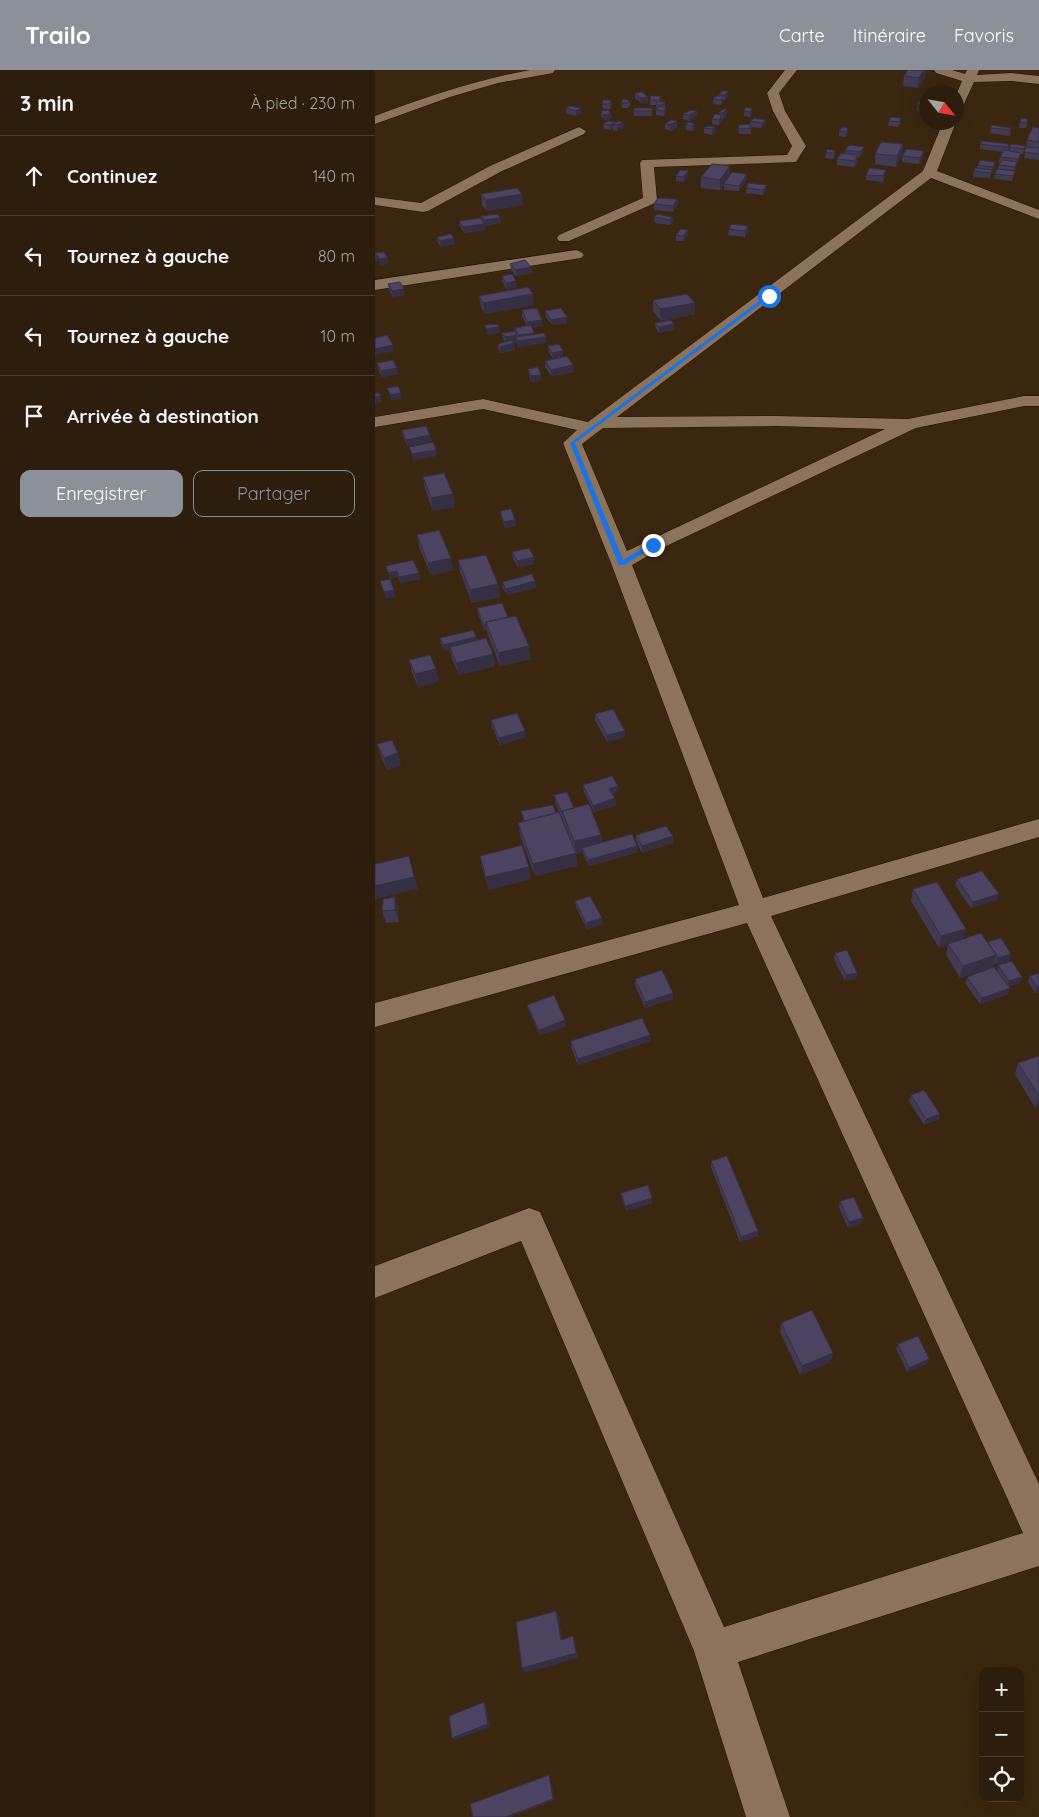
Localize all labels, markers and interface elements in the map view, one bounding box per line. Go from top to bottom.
text: Trailo [25,20,91,50]
text: Carte [779,24,825,47]
text: Itinéraire [853,24,926,47]
text: Favoris [954,24,1014,47]
north arrow [919,85,964,130]
text: 3 min [20,90,74,116]
text: À pied · 230 m [251,93,355,113]
icon: ahead [20,162,48,190]
text: Continuez [67,164,157,188]
text: 140 m [312,166,355,186]
icon: left [20,242,48,270]
text: Tournez à gauche [67,244,229,268]
text: 80 m [318,246,355,266]
route start [758,285,781,308]
icon: left [20,322,48,350]
text: Tournez à gauche [67,324,229,348]
text: 10 m [321,326,355,346]
icon: arrive [20,402,48,430]
text: Arrivée à destination [67,404,259,428]
button: Enregistrer [20,470,183,517]
button: Partager [193,470,355,517]
route end [642,534,665,557]
map controls [979,1667,1024,1802]
button: + [979,1667,1024,1712]
button: − [979,1712,1024,1757]
button: locate [979,1757,1024,1802]

